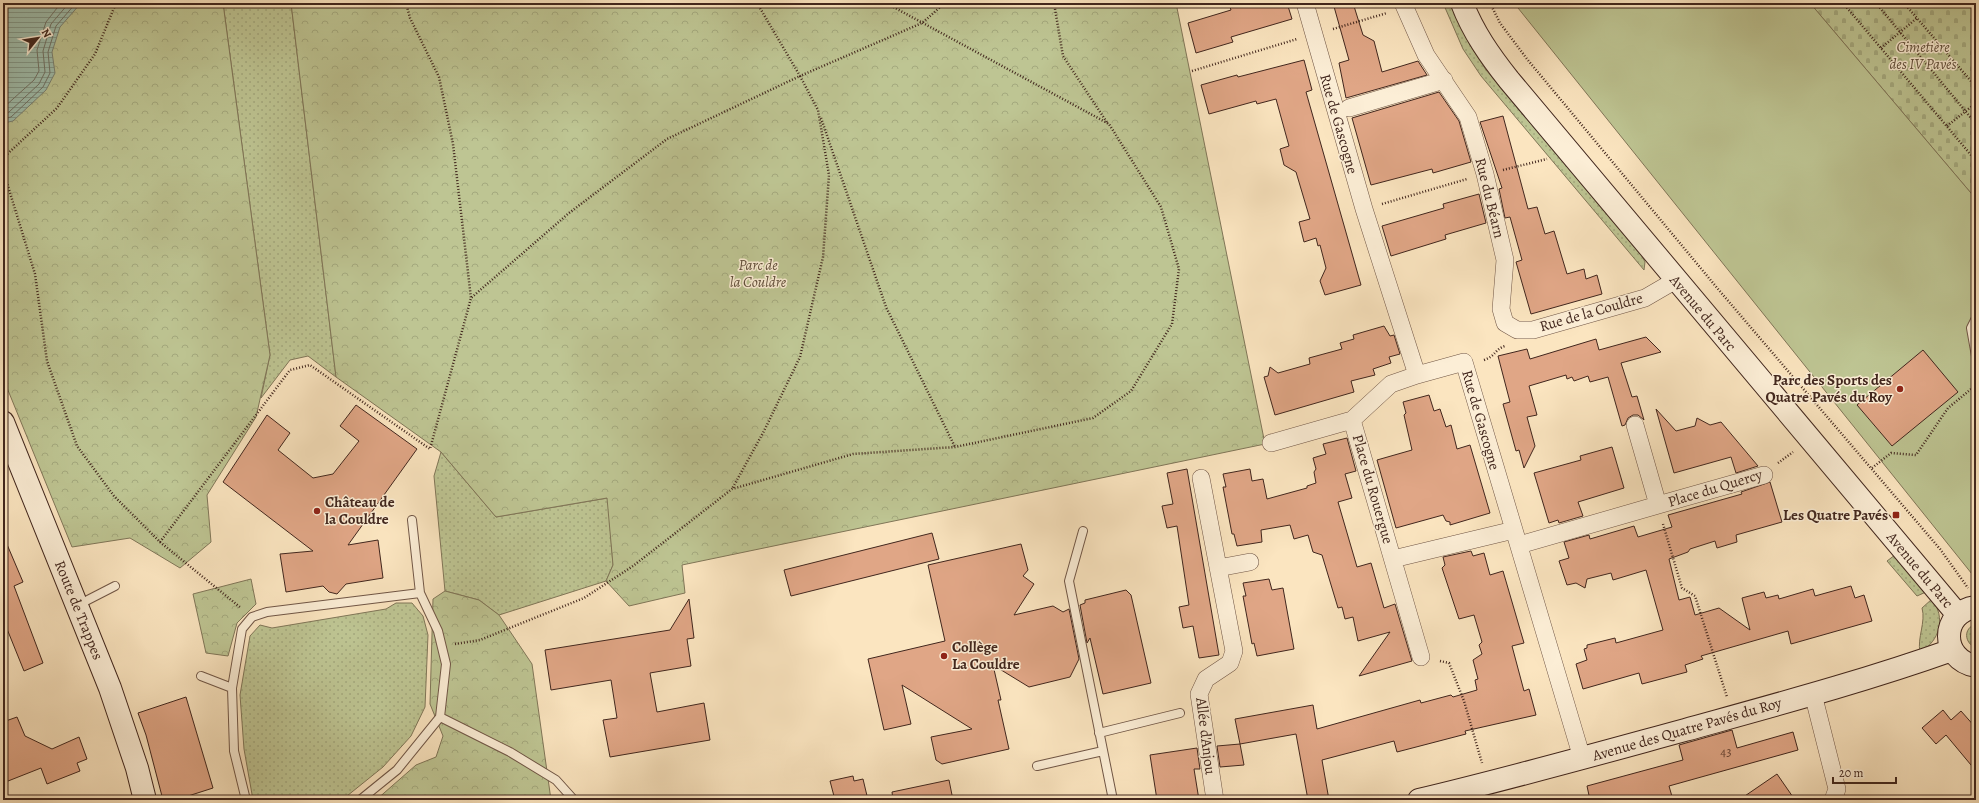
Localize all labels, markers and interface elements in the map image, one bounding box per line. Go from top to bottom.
north arrow [18,18,58,58]
text: N [38,26,55,40]
park label: Cimetière des IV Pavés [1889,37,1957,74]
street label: Rue de Gascogne [1315,72,1363,177]
street label: Rue du Béarn [1470,156,1510,240]
park label: Parc de la Couldre [730,255,787,292]
street label: Avenue du Parc [1665,270,1741,355]
street label: Rue de la Couldre [1537,288,1645,336]
street label: Rue de Gascogne [1457,368,1505,473]
place label: Parc des Sports des Quatre Pavés du Roy [1765,370,1893,407]
marker: Parc des Sports des Quatre Pavés du Roy [1895,384,1905,394]
street label: Place du Rouergue [1348,432,1398,546]
street label: Place du Quercy [1665,464,1765,512]
place label: Château de la Couldre [325,492,395,529]
place label: Les Quatre Pavés [1783,505,1888,525]
marker: Château de la Couldre [312,506,322,516]
marker: Les Quatre Pavés [1891,510,1901,520]
street label: Avenue du Parc [1882,527,1958,612]
street label: Route de Trappes [50,557,108,663]
place label: Collège La Couldre [952,637,1020,674]
marker: Collège La Couldre [939,651,949,661]
street label: Avenue des Quatre Pavés du Roy [1589,692,1784,766]
street label: Allée d'Anjou [1191,695,1221,777]
house number: 43 [1720,743,1732,760]
scale bar [1833,759,1896,785]
text: 20 m [1839,765,1863,781]

